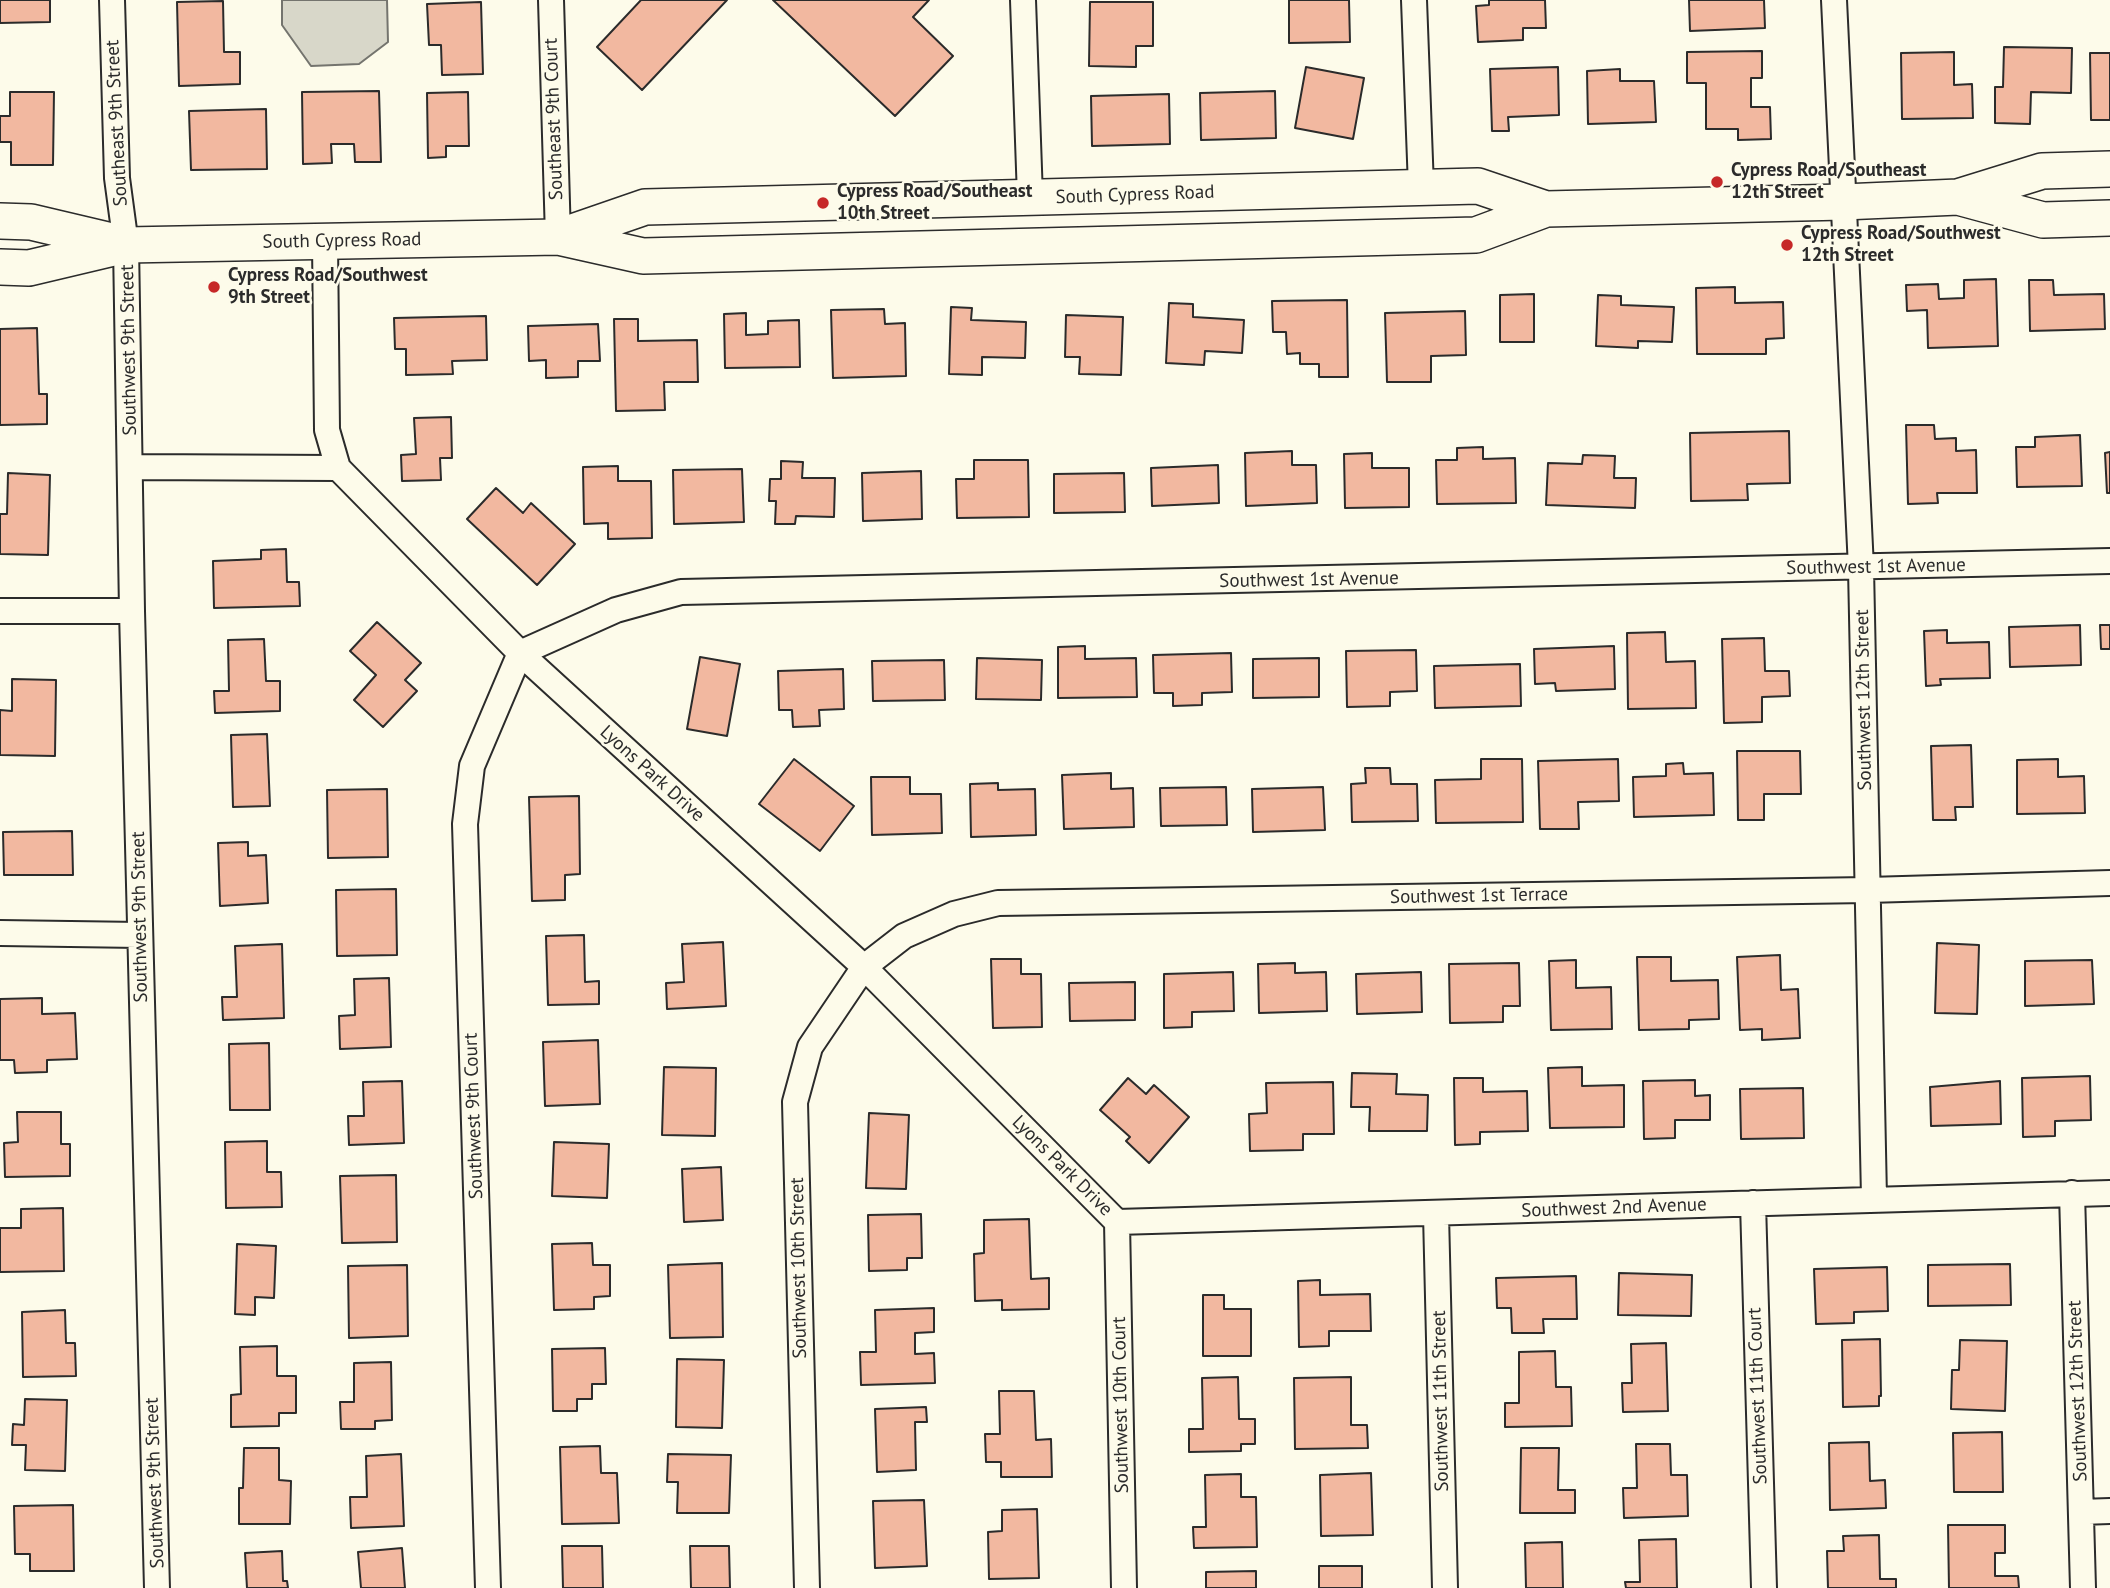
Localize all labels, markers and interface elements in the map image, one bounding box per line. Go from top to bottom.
street label: Southeast 9th Court [540,38,568,200]
street label: Southeast 9th Street [101,39,133,207]
place label: Cypress Road/Southeast 12th Street [1731,160,1926,204]
marker: Cypress Road/Southeast 12th Street [1709,174,1725,190]
place label: Cypress Road/Southeast 10th Street [837,181,1032,225]
street label: South Cypress Road [1055,181,1215,209]
marker: Cypress Road/Southeast 10th Street [815,195,831,211]
place label: Cypress Road/Southwest 12th Street [1801,223,2001,267]
street label: South Cypress Road [262,228,422,254]
marker: Cypress Road/Southwest 12th Street [1779,237,1795,253]
street label: Southwest 9th Street [116,264,142,436]
place label: Cypress Road/Southwest 9th Street [228,265,428,309]
marker: Cypress Road/Southwest 9th Street [206,279,222,295]
street label: Southwest 1st Avenue [1786,554,1966,580]
street label: Southwest 1st Avenue [1219,567,1399,593]
street label: Southwest 12th Street [1851,609,1877,791]
street label: Lyons Park Drive [595,721,709,827]
street label: Southwest 9th Street [127,831,153,1003]
street label: Southwest 1st Terrace [1390,883,1568,909]
street label: Southwest 9th Court [460,1032,488,1200]
street label: Lyons Park Drive [1007,1111,1117,1221]
street label: Southwest 10th Street [786,1177,812,1359]
street label: Southwest 2nd Avenue [1521,1193,1707,1223]
street label: Southwest 12th Street [2063,1300,2093,1482]
street label: Southwest 11th Court [1744,1307,1772,1485]
street label: Southwest 11th Street [1428,1310,1454,1492]
street label: Southwest 10th Court [1108,1316,1134,1494]
street label: Southwest 9th Street [141,1397,169,1569]

